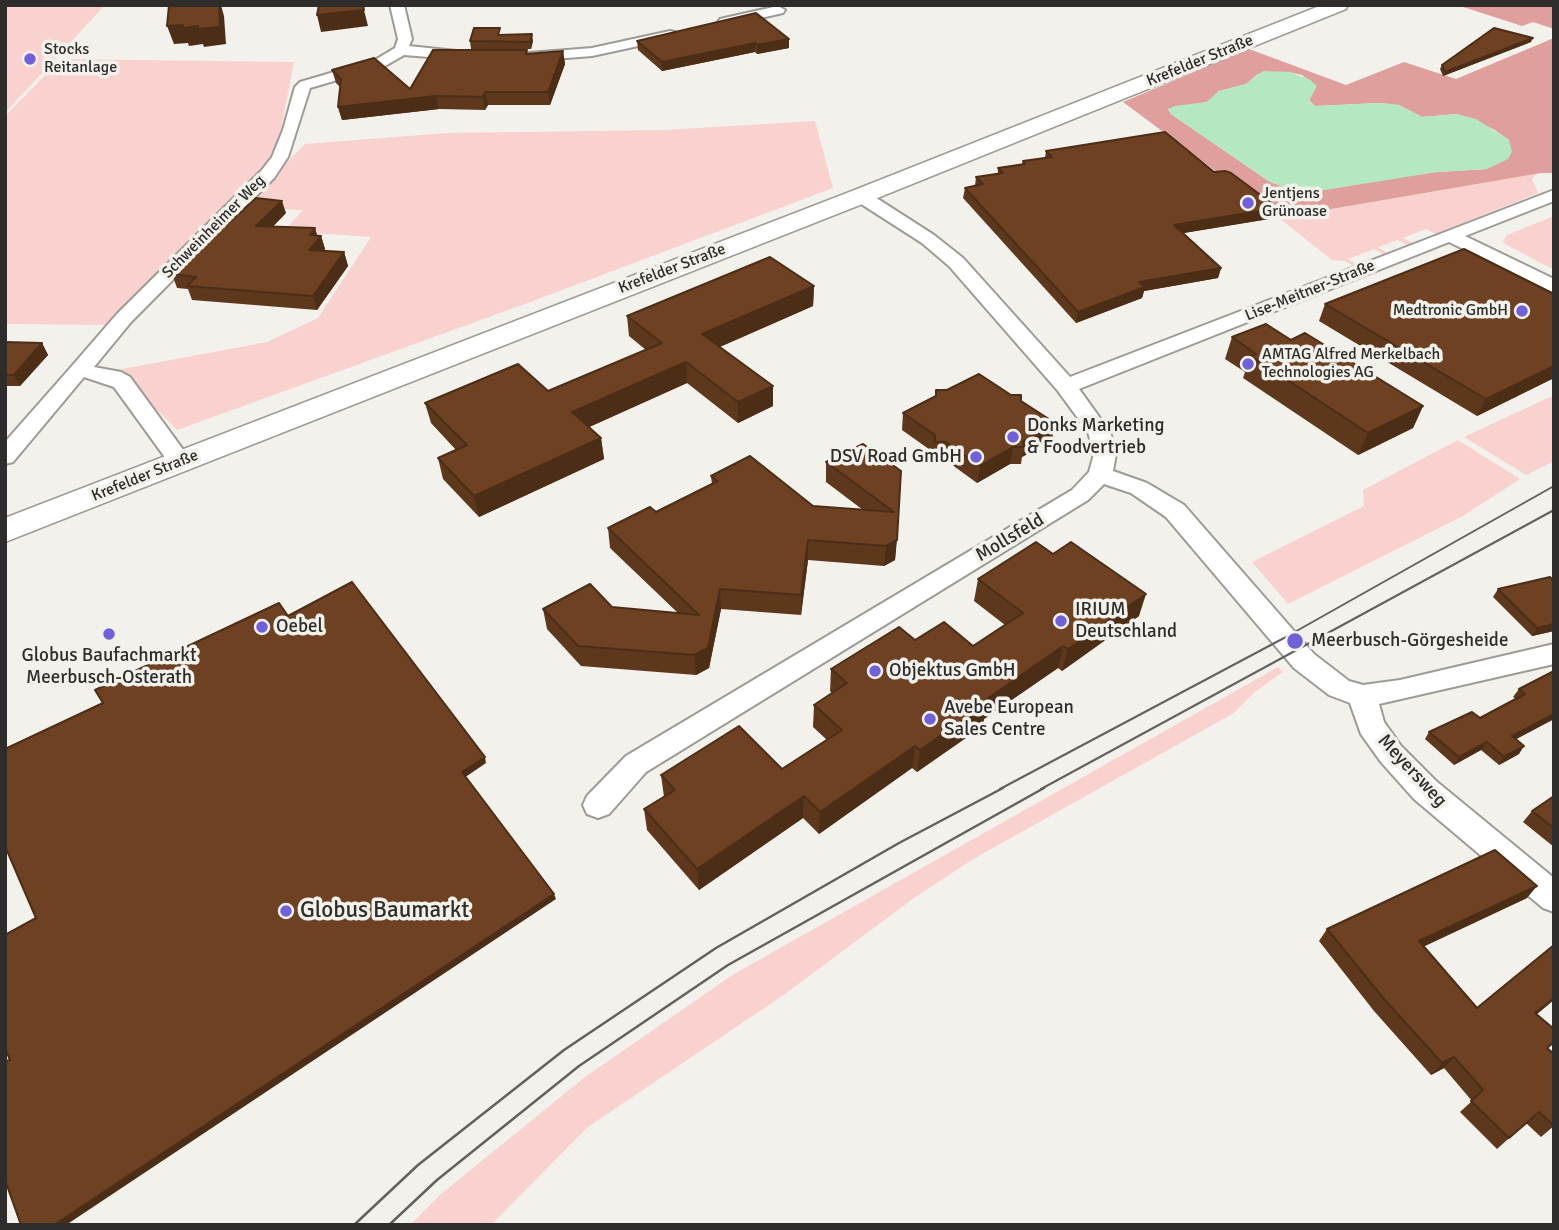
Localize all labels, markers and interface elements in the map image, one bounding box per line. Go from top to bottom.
street label: Krefelder Straße [1144,31,1256,91]
place label: Stocks Reitanlage [44,40,117,78]
marker: Stocks Reitanlage [22,51,38,67]
street label: Schweinheimer Weg [158,171,270,283]
place label: Jentjens Grünoase [1262,184,1327,222]
marker: Jentjens Grünoase [1240,195,1256,211]
street label: Krefelder Straße [616,240,728,298]
street label: Lise-Meitner-Straße [1242,256,1378,326]
place label: Medtronic GmbH [1393,301,1508,321]
marker: Medtronic GmbH [1514,303,1530,319]
place label: AMTAG Alfred Merkelbach Technologies AG [1262,345,1440,383]
marker: AMTAG Alfred Merkelbach Technologies AG [1240,356,1256,372]
place label: Donks Marketing & Foodvertrieb [1027,415,1165,459]
marker: Donks Marketing & Foodvertrieb [1005,429,1021,445]
street label: Krefelder Straße [89,446,201,506]
place label: DSV Road GmbH [830,446,962,468]
marker: DSV Road GmbH [968,449,984,465]
street label: Mollsfeld [972,509,1048,567]
place label: IRIUM Deutschland [1075,599,1177,643]
marker: IRIUM Deutschland [1053,613,1069,629]
place label: Oebel [276,616,323,638]
marker: Oebel [254,619,270,635]
marker: Globus Baufachmarkt Meerbusch-Osterath [101,626,117,642]
place label: Meerbusch-Görgesheide [1311,630,1508,652]
marker: Meerbusch-Görgesheide [1285,631,1305,651]
place label: Globus Baufachmarkt Meerbusch-Osterath [21,645,197,689]
place label: Objektus GmbH [889,660,1016,682]
marker: Objektus GmbH [867,663,883,679]
place label: Avebe European Sales Centre [944,697,1074,741]
marker: Avebe European Sales Centre [922,711,938,727]
street label: Meyersweg [1373,730,1451,812]
place label: Globus Baumarkt [300,897,469,925]
marker: Globus Baumarkt [278,903,294,919]

